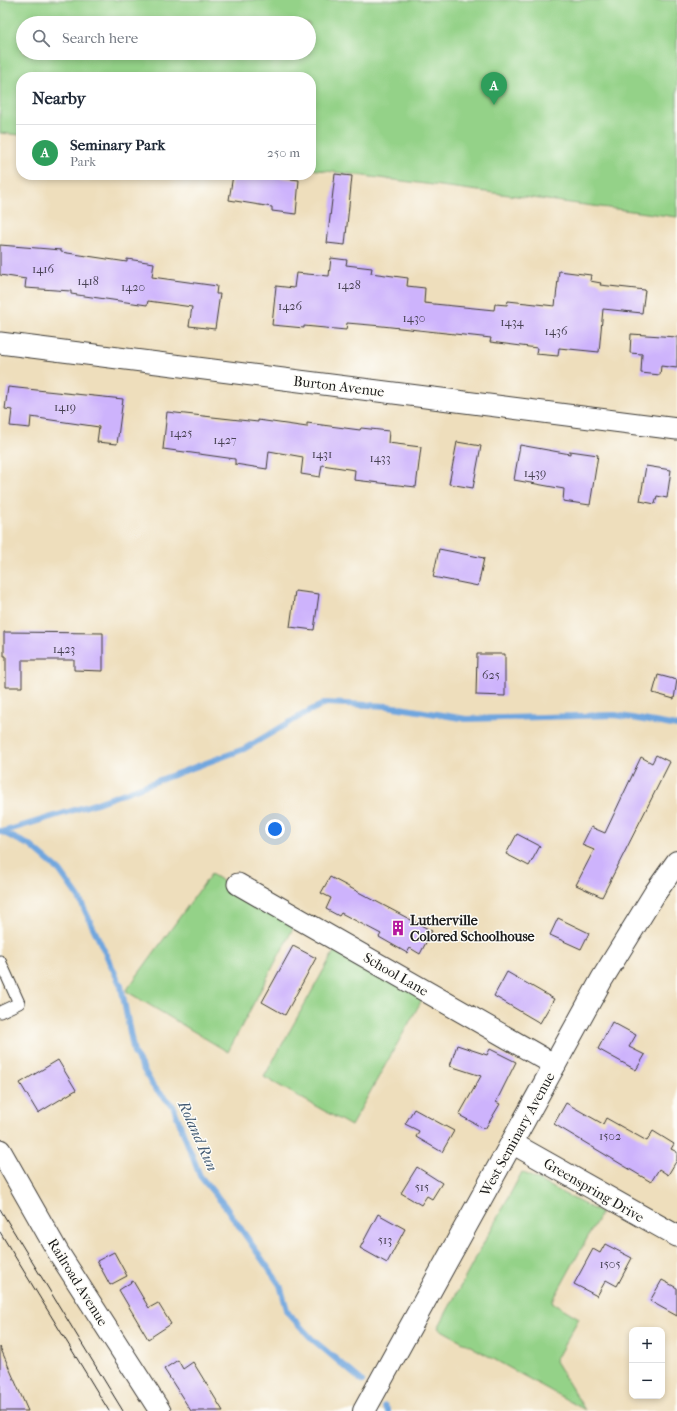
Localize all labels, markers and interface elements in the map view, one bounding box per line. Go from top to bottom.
search box [16,16,316,60]
icon: search [30,27,52,49]
text: Search here [62,29,138,47]
pin: A [481,72,507,105]
text: Nearby [32,88,86,108]
text: Seminary Park [70,136,165,154]
text: A [41,145,49,160]
text: 250 m [267,145,300,160]
text: Park [70,154,96,169]
house number: 1416 [32,262,55,276]
house number: 1418 [77,274,99,288]
house number: 1428 [337,278,361,292]
house number: 1420 [121,280,145,294]
house number: 1426 [278,299,303,313]
house number: 1430 [403,311,425,325]
house number: 1434 [500,315,525,329]
house number: 1436 [545,324,568,338]
street label: Burton Avenue [293,372,385,401]
house number: 1419 [54,400,76,414]
house number: 1425 [170,426,192,440]
house number: 1427 [213,433,237,447]
house number: 1431 [312,447,332,461]
house number: 1433 [369,451,391,465]
house number: 1439 [524,466,546,480]
house number: 1423 [53,642,75,656]
house number: 625 [482,668,500,682]
your location [265,819,285,839]
place label: Lutherville Colored Schoolhouse [410,912,535,945]
building icon: Lutherville Colored Schoolhouse [389,919,407,937]
street label: School Lane [360,949,431,1000]
street label: West Seminary Avenue [476,1069,559,1200]
water label: Roland Run [174,1097,222,1174]
house number: 1502 [599,1129,621,1143]
street label: Greenspring Drive [540,1155,647,1226]
house number: 515 [415,1180,429,1194]
house number: 513 [378,1233,392,1247]
street label: Railroad Avenue [44,1235,111,1329]
house number: 1505 [599,1257,621,1271]
map controls [629,1327,665,1399]
button: + [629,1327,665,1363]
button: − [629,1363,665,1399]

